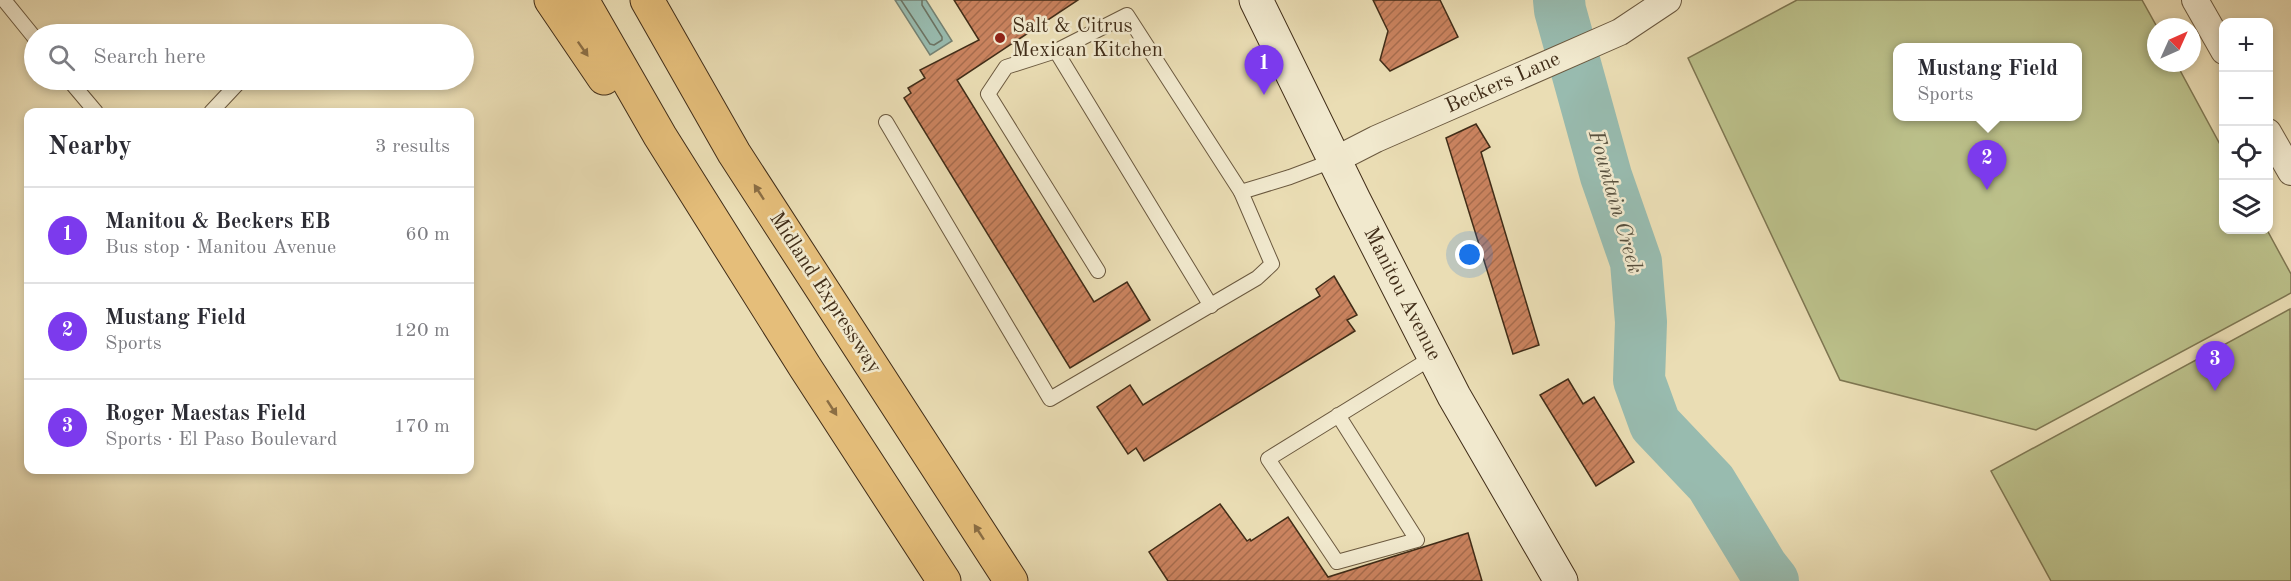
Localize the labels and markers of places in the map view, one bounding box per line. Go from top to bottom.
place label: Salt & Citrus Mexican Kitchen [1012,16,1163,61]
marker: Salt & Citrus Mexican Kitchen [993,31,1007,45]
pin: 1 [1244,46,1284,95]
pin: 2 [1968,140,2006,190]
pin: 3 [2196,342,2234,391]

